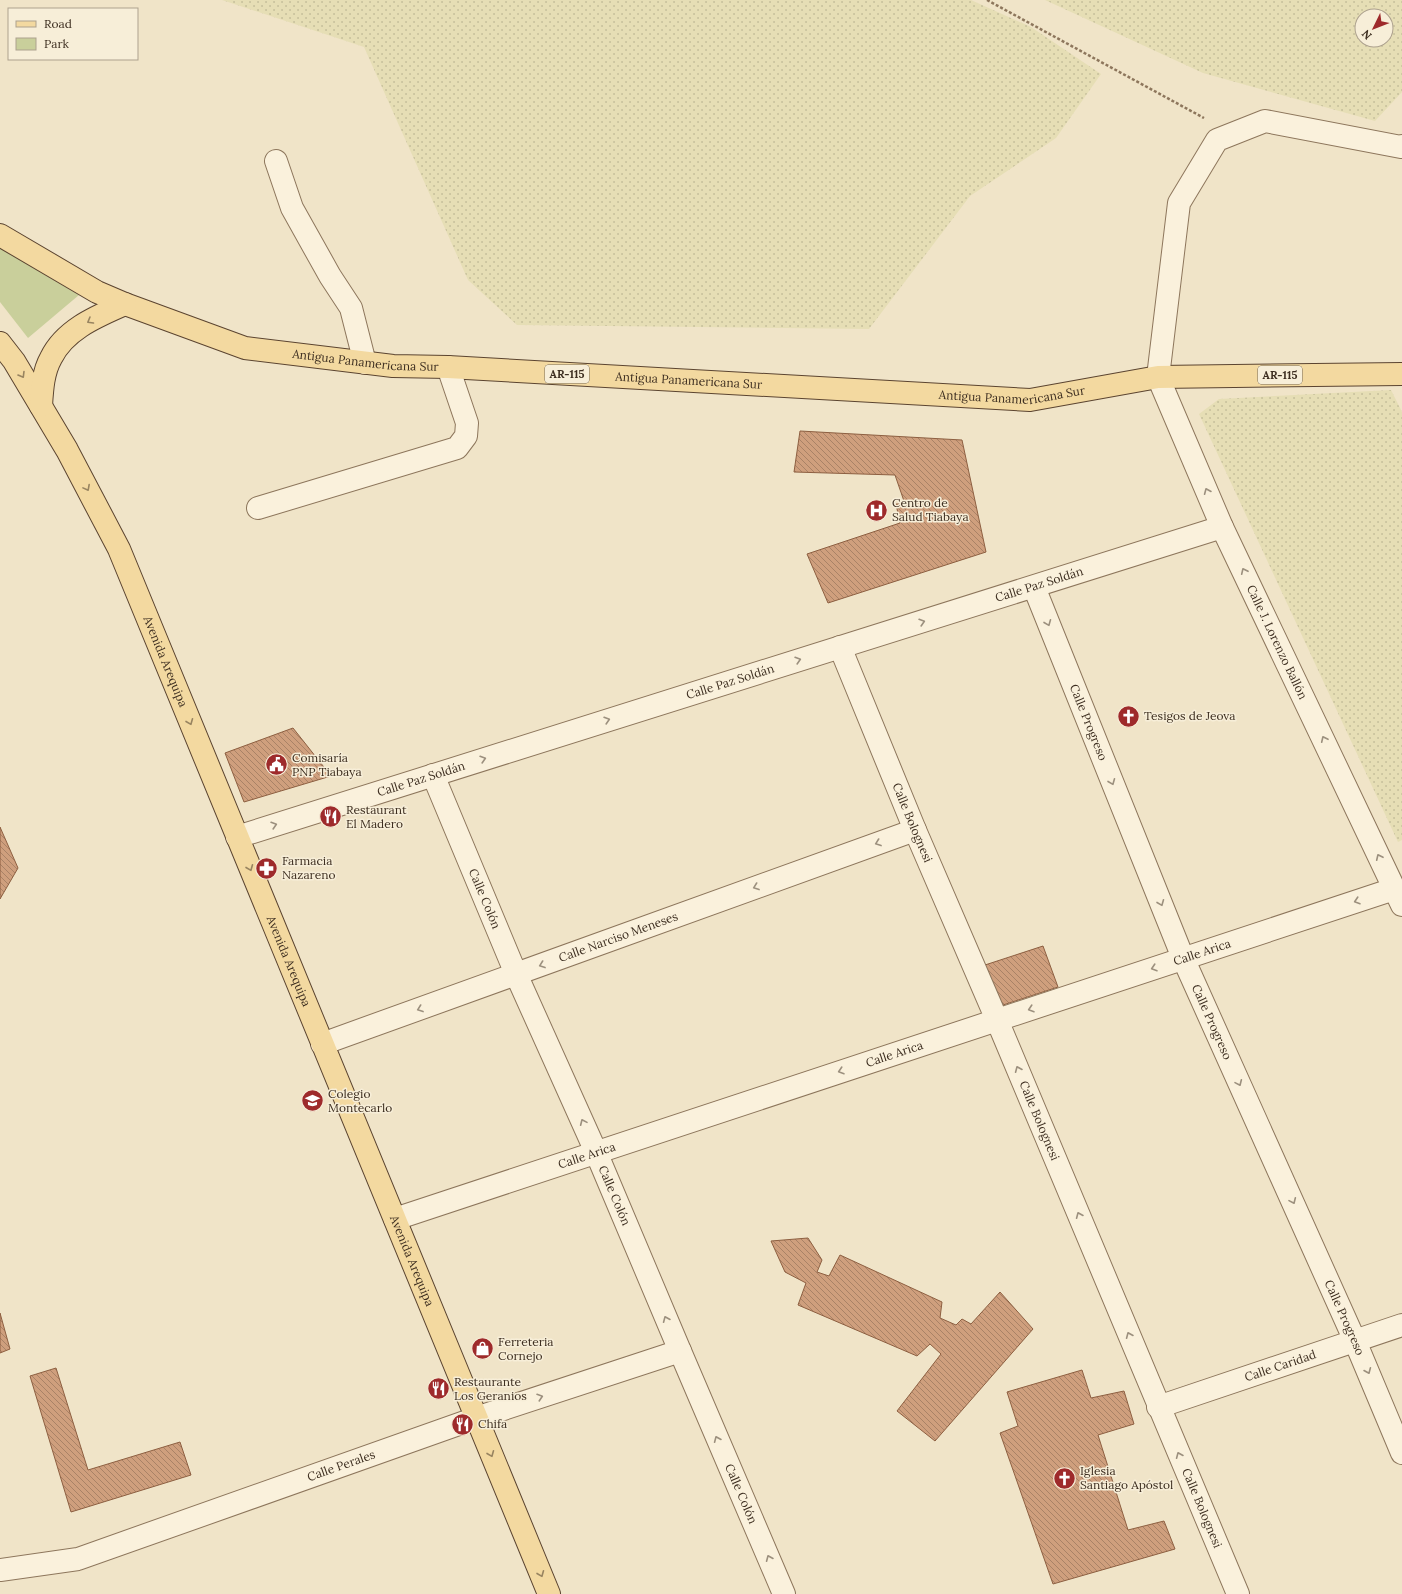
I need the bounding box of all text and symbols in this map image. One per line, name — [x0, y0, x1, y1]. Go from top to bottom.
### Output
legend — [8, 8, 138, 60]
north arrow — [1354, 8, 1394, 48]
text: Road — [44, 16, 72, 31]
text: N — [1358, 27, 1375, 43]
text: Park — [44, 36, 70, 51]
one-way arrow — [87, 316, 94, 323]
street label: Antigua Panamericana Sur — [291, 346, 440, 374]
road number: AR-115 — [545, 365, 589, 383]
road number: AR-115 — [1258, 366, 1302, 384]
street label: Antigua Panamericana Sur — [614, 368, 763, 392]
one-way arrow — [17, 371, 25, 378]
street label: Antigua Panamericana Sur — [937, 382, 1087, 407]
one-way arrow — [82, 484, 90, 491]
one-way arrow — [1204, 488, 1212, 496]
place label: Centro de Salud Tiabaya — [892, 495, 969, 524]
hospital icon: Centro de Salud Tiabaya — [863, 497, 889, 523]
street label: Calle Paz Soldán — [993, 563, 1085, 605]
one-way arrow — [1241, 568, 1249, 576]
street label: Calle J. Lorenzo Ballón — [1244, 582, 1311, 702]
street label: Avenida Arequipa — [140, 613, 191, 709]
one-way arrow — [918, 618, 925, 626]
one-way arrow — [1044, 619, 1052, 626]
one-way arrow — [794, 657, 801, 665]
street label: Calle Paz Soldán — [684, 660, 776, 702]
street label: Calle Progreso — [1067, 682, 1111, 763]
church icon: Tesigos de Jeova — [1116, 703, 1142, 729]
place label: Tesigos de Jeova — [1144, 708, 1236, 723]
one-way arrow — [604, 716, 611, 725]
one-way arrow — [185, 718, 193, 725]
one-way arrow — [1321, 736, 1329, 744]
place label: Comisaría PNP Tiabaya — [292, 750, 362, 779]
public building icon: Comisaría PNP Tiabaya — [263, 752, 289, 778]
one-way arrow — [480, 755, 487, 764]
street label: Calle Paz Soldán — [375, 758, 467, 799]
one-way arrow — [1108, 779, 1116, 786]
street label: Calle Bolognesi — [889, 780, 936, 865]
place label: Restaurant El Madero — [346, 802, 407, 831]
restaurant icon: Restaurant El Madero — [318, 804, 344, 830]
one-way arrow — [271, 821, 278, 830]
one-way arrow — [875, 839, 882, 847]
place label: Farmacia Nazareno — [282, 853, 336, 882]
one-way arrow — [1376, 854, 1384, 861]
pharmacy icon: Farmacia Nazareno — [254, 855, 280, 881]
one-way arrow — [245, 864, 253, 872]
street label: Calle Colón — [466, 866, 504, 931]
one-way arrow — [753, 883, 760, 891]
one-way arrow — [1354, 896, 1361, 905]
one-way arrow — [1156, 899, 1164, 907]
street label: Calle Narciso Meneses — [556, 908, 680, 965]
street label: Avenida Arequipa — [263, 912, 314, 1009]
street label: Calle Arica — [1171, 935, 1233, 968]
one-way arrow — [538, 960, 545, 969]
one-way arrow — [1151, 963, 1158, 971]
street label: Calle Progreso — [1189, 982, 1236, 1062]
one-way arrow — [1027, 1004, 1034, 1012]
one-way arrow — [416, 1005, 423, 1013]
street label: Calle Arica — [864, 1037, 925, 1070]
one-way arrow — [1015, 1066, 1023, 1074]
one-way arrow — [838, 1067, 845, 1075]
street label: Calle Bolognesi — [1016, 1078, 1063, 1163]
one-way arrow — [1234, 1078, 1242, 1086]
place label: Colegio Montecarlo — [328, 1086, 392, 1115]
school or university icon: Colegio Montecarlo — [300, 1088, 326, 1114]
one-way arrow — [580, 1119, 588, 1127]
street label: Calle Arica — [556, 1139, 617, 1172]
street label: Calle Colón — [596, 1163, 634, 1228]
one-way arrow — [1288, 1198, 1296, 1205]
street label: Avenida Arequipa — [387, 1212, 438, 1308]
one-way arrow — [1075, 1212, 1083, 1219]
street label: Calle Progreso — [1321, 1277, 1368, 1357]
one-way arrow — [663, 1316, 671, 1324]
one-way arrow — [1125, 1332, 1133, 1339]
place label: Ferreteria Cornejo — [498, 1334, 554, 1363]
shop icon: Ferreteria Cornejo — [469, 1336, 495, 1362]
street label: Calle Caridad — [1242, 1346, 1318, 1384]
one-way arrow — [1363, 1367, 1371, 1375]
place label: Restaurante Los Geranios — [454, 1374, 527, 1403]
restaurant icon: Restaurante Los Geranios — [426, 1376, 452, 1402]
one-way arrow — [536, 1393, 543, 1402]
restaurant icon: Chifa — [450, 1411, 476, 1437]
place label: Chifa — [478, 1416, 507, 1431]
one-way arrow — [714, 1435, 722, 1443]
street label: Calle Perales — [305, 1446, 377, 1484]
one-way arrow — [487, 1450, 495, 1457]
one-way arrow — [1176, 1452, 1184, 1459]
street label: Calle Colón — [722, 1461, 761, 1526]
place label: Iglesia Santiago Apóstol — [1080, 1463, 1173, 1492]
church icon: Iglesia Santiago Apóstol — [1051, 1465, 1077, 1491]
street label: Calle Bolognesi — [1179, 1466, 1226, 1550]
one-way arrow — [765, 1555, 773, 1562]
one-way arrow — [536, 1570, 544, 1577]

